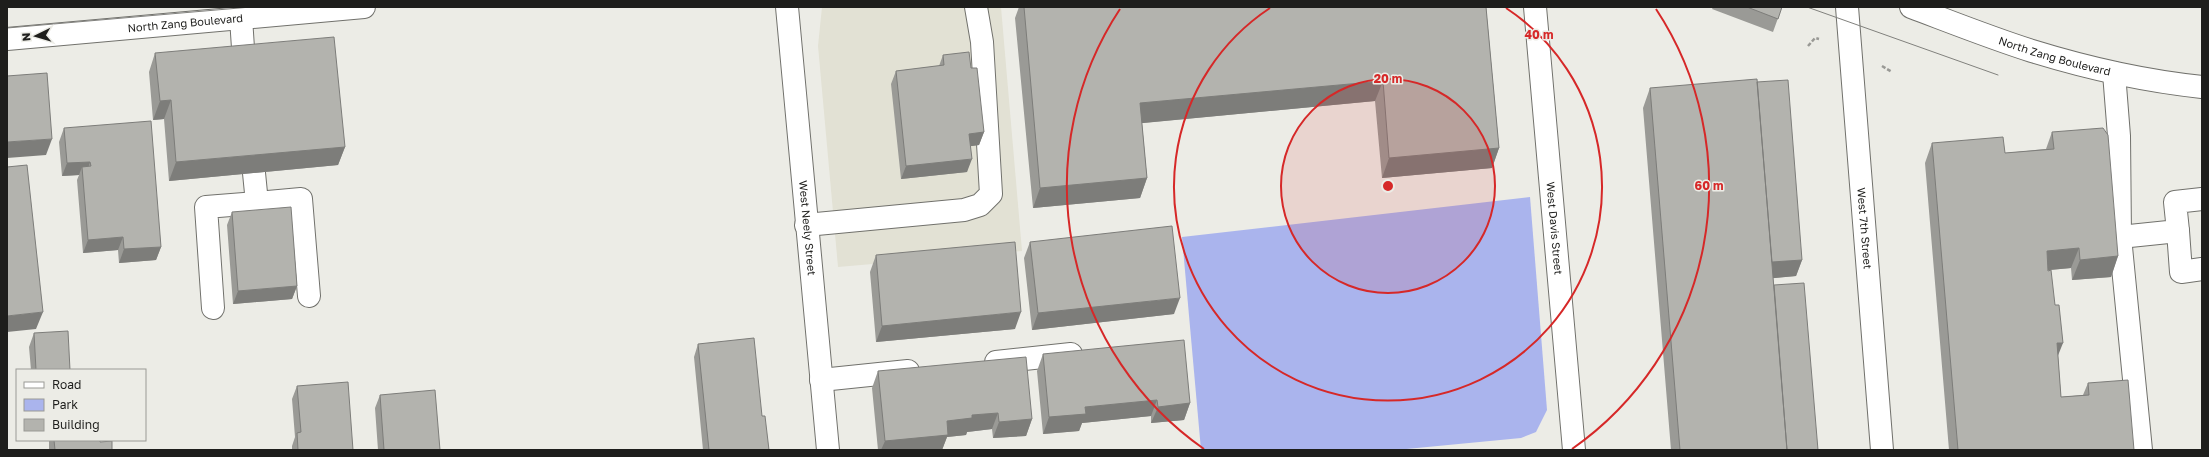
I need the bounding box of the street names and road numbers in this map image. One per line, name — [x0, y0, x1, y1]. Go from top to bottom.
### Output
street label: North Zang Boulevard — [127, 11, 243, 34]
street label: North Zang Boulevard — [1997, 33, 2112, 78]
street label: West Neely Street — [797, 180, 819, 276]
street label: West Davis Street — [1544, 181, 1566, 275]
street label: West 7th Street — [1855, 187, 1875, 270]

